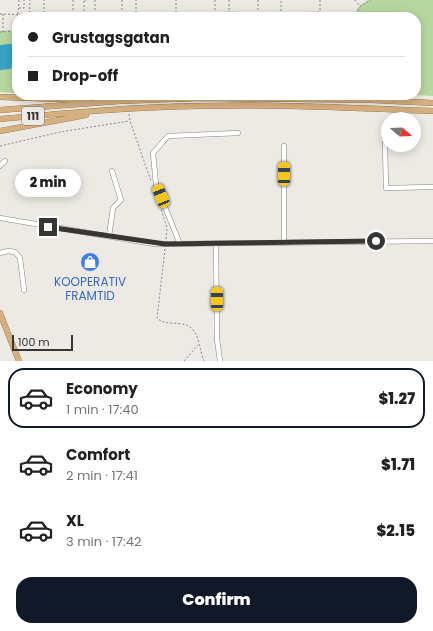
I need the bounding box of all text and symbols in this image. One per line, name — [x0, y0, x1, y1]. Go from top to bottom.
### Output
text: Grustagsgatan — [52, 27, 170, 48]
text: Drop-off — [52, 65, 118, 86]
road number: 111 — [22, 107, 44, 125]
north arrow — [381, 112, 421, 152]
map controls — [381, 112, 421, 152]
car — [278, 162, 290, 186]
callout: 2 min — [15, 169, 81, 197]
text: 2 min — [30, 173, 66, 192]
car — [151, 183, 171, 209]
route end — [39, 218, 57, 236]
route start — [367, 232, 385, 250]
shop icon: KOOPERATIV FRAMTID — [79, 251, 101, 273]
place label: KOOPERATIV FRAMTID — [54, 273, 126, 304]
car — [211, 287, 223, 311]
scale bar — [12, 333, 73, 352]
text: 100 m — [18, 334, 50, 350]
text: Economy — [66, 378, 138, 399]
icon: car — [18, 380, 54, 416]
text: $1.27 — [378, 388, 415, 409]
text: 1 min · 17:40 — [66, 400, 139, 419]
text: Comfort — [66, 444, 130, 465]
icon: car — [18, 446, 54, 482]
text: $1.71 — [381, 454, 415, 475]
text: 2 min · 17:41 — [66, 466, 138, 485]
text: XL — [66, 510, 84, 531]
icon: car — [18, 512, 54, 548]
text: $2.15 — [376, 520, 415, 541]
text: 3 min · 17:42 — [66, 532, 141, 551]
button: Confirm — [16, 577, 417, 623]

